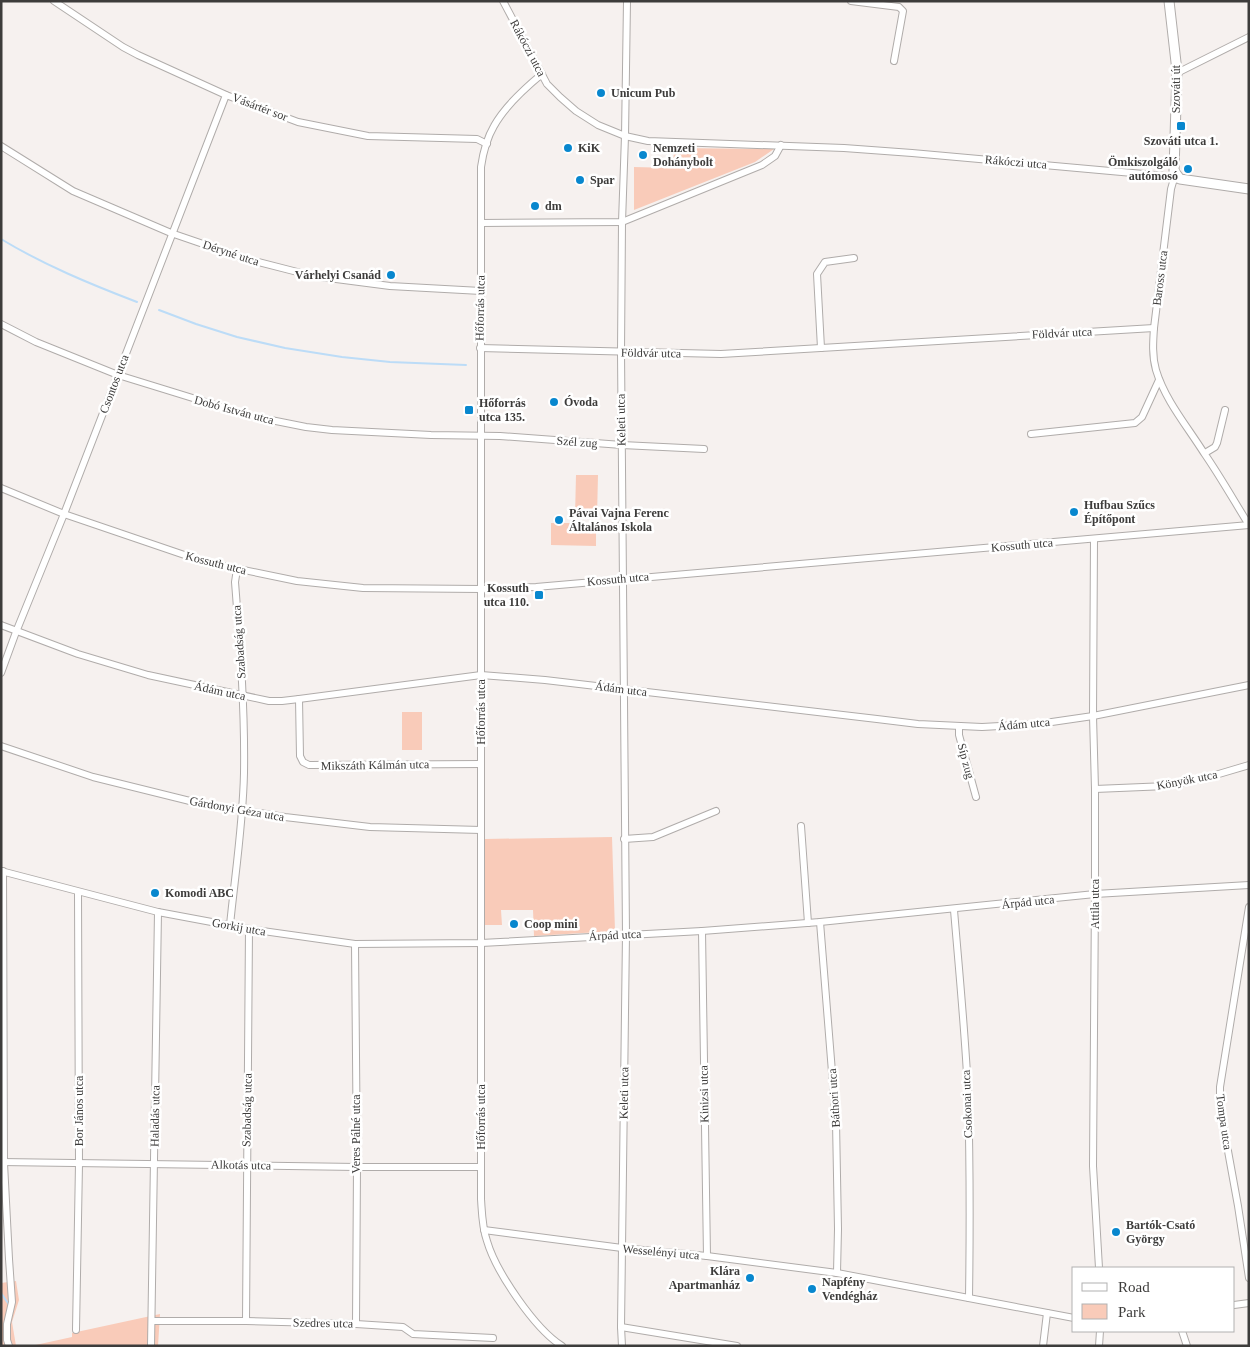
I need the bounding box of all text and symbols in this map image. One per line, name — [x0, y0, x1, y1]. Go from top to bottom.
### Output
street label: Rákóczi utca — [507, 17, 549, 79]
street label: Szováti út — [1169, 64, 1183, 113]
place label: Unicum Pub — [611, 86, 676, 100]
marker: Unicum Pub — [595, 87, 607, 99]
street label: Vásártér sor — [230, 90, 290, 124]
marker: Szováti utca 1. — [1175, 120, 1187, 132]
place label: Szováti utca 1. — [1144, 134, 1218, 148]
place label: KiK — [578, 141, 601, 155]
place label: Nemzeti Dohánybolt — [653, 141, 713, 169]
marker: KiK — [562, 142, 574, 154]
marker: Nemzeti Dohánybolt — [637, 149, 649, 161]
street label: Rákóczi utca — [984, 152, 1048, 172]
place label: Ömkiszolgáló autómosó — [1108, 155, 1178, 183]
marker: Ömkiszolgáló autómosó — [1182, 163, 1194, 175]
place label: Spar — [590, 173, 615, 187]
marker: Spar — [574, 174, 586, 186]
place label: dm — [545, 199, 562, 213]
marker: dm — [529, 200, 541, 212]
street label: Déryné utca — [201, 237, 262, 269]
street label: Baross utca — [1150, 249, 1170, 306]
place label: Várhelyi Csanád — [295, 268, 381, 282]
marker: Várhelyi Csanád — [385, 269, 397, 281]
street label: Hőforrás utca — [472, 274, 488, 341]
street label: Földvár utca — [1032, 324, 1093, 342]
street label: Földvár utca — [621, 345, 682, 361]
street label: Csontos utca — [96, 352, 132, 415]
street label: Dobó István utca — [193, 393, 276, 428]
street label: Keleti utca — [614, 393, 628, 446]
place label: Óvoda — [564, 395, 598, 409]
place label: Hőforrás utca 135. — [479, 396, 526, 424]
marker: Óvoda — [548, 396, 560, 408]
marker: Hőforrás utca 135. — [463, 404, 475, 416]
street label: Szél zug — [556, 434, 598, 450]
place label: Hufbau Szűcs Építőpont — [1084, 498, 1155, 526]
place label: Pávai Vajna Ferenc Általános Iskola — [569, 506, 669, 534]
marker: Hufbau Szűcs Építőpont — [1068, 506, 1080, 518]
marker: Pávai Vajna Ferenc Általános Iskola — [553, 514, 565, 526]
street label: Kossuth utca — [990, 535, 1054, 555]
street label: Kossuth utca — [184, 549, 249, 577]
street label: Kossuth utca — [586, 569, 650, 589]
place label: Kossuth utca 110. — [484, 581, 529, 609]
marker: Kossuth utca 110. — [533, 589, 545, 601]
street label: Szabadság utca — [229, 604, 249, 679]
street label: Ádám utca — [193, 679, 248, 703]
street label: Hőforrás utca — [474, 679, 488, 745]
street label: Ádám utca — [594, 679, 648, 699]
street label: Ádám utca — [997, 715, 1051, 733]
street label: Síp zug — [955, 742, 977, 780]
street label: Mikszáth Kálmán utca — [321, 757, 430, 773]
street label: Könyök utca — [1155, 767, 1219, 793]
street label: Gárdonyi Géza utca — [189, 794, 286, 824]
street label: Attila utca — [1088, 878, 1102, 929]
place label: Komodi ABC — [165, 886, 234, 900]
marker: Komodi ABC — [149, 887, 161, 899]
street label: Árpád utca — [1001, 892, 1056, 912]
street label: Gorkij utca — [211, 915, 268, 939]
place label: Coop mini — [524, 917, 578, 931]
marker: Coop mini — [508, 918, 520, 930]
street label: Árpád utca — [588, 927, 642, 943]
street label: Kinizsi utca — [696, 1064, 712, 1123]
street label: Keleti utca — [617, 1066, 631, 1119]
street label: Báthori utca — [825, 1067, 843, 1128]
street label: Csokonai utca — [959, 1069, 975, 1138]
street label: Szabadság utca — [239, 1072, 255, 1147]
street label: Bor János utca — [72, 1075, 86, 1146]
street label: Haladás utca — [147, 1084, 163, 1147]
street label: Hőforrás utca — [474, 1084, 488, 1150]
street label: Tompa utca — [1213, 1093, 1235, 1151]
street label: Veres Pálné utca — [349, 1094, 363, 1174]
street label: Alkotás utca — [211, 1157, 272, 1173]
place label: Bartók-Csató György — [1126, 1218, 1195, 1246]
marker: Bartók-Csató György — [1110, 1226, 1122, 1238]
street label: Wesselényi utca — [622, 1242, 701, 1262]
place label: Klára Apartmanház — [669, 1264, 741, 1292]
legend — [1072, 1267, 1235, 1332]
marker: Klára Apartmanház — [744, 1272, 756, 1284]
place label: Napfény Vendégház — [822, 1275, 878, 1303]
text: Road — [1118, 1279, 1150, 1295]
marker: Napfény Vendégház — [806, 1283, 818, 1295]
text: Park — [1118, 1304, 1146, 1320]
street label: Szedres utca — [293, 1315, 354, 1331]

